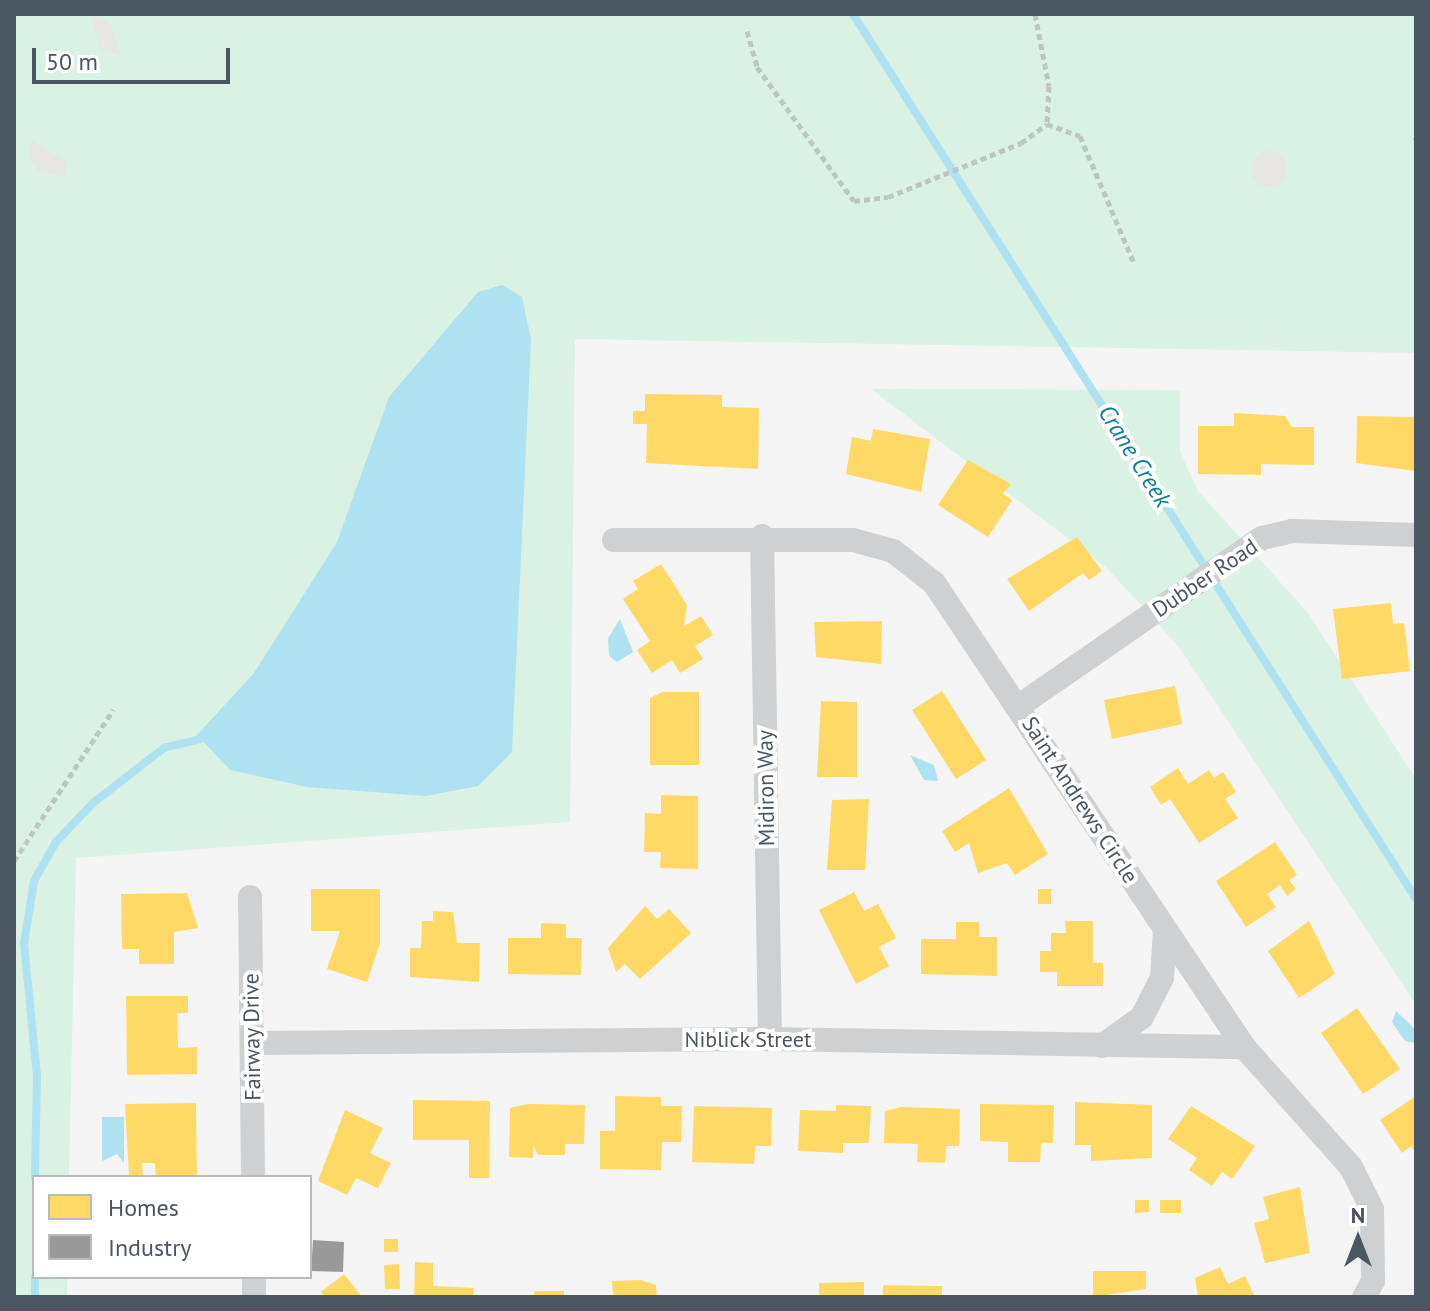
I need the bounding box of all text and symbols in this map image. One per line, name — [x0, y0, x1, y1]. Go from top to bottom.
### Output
scale bar — [36, 32, 234, 82]
text: 50 m — [46, 46, 98, 77]
water label: Crane Creek — [1092, 400, 1178, 512]
street label: Dubber Road — [1147, 533, 1263, 623]
street label: Saint Andrews Circle — [1016, 712, 1144, 888]
street label: Midiron Way — [752, 729, 780, 847]
street label: Fairway Drive — [238, 973, 266, 1101]
street label: Niblick Street — [684, 1027, 812, 1053]
legend — [32, 1175, 312, 1279]
text: Homes — [108, 1192, 179, 1223]
north arrow — [1318, 1199, 1398, 1279]
text: N — [1351, 1201, 1365, 1229]
text: Industry — [108, 1232, 192, 1263]

